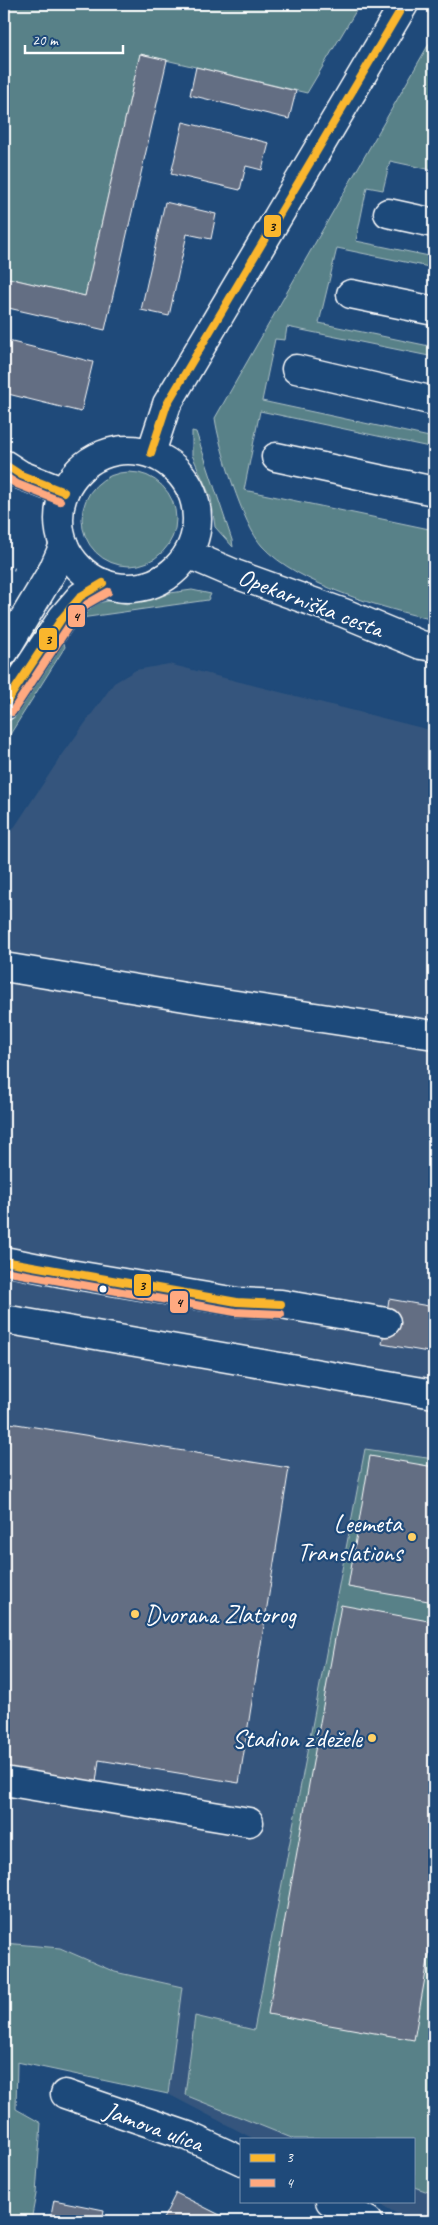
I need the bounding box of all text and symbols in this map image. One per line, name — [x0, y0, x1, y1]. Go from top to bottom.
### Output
scale bar — [25, 22, 122, 54]
text: 20 m — [32, 31, 59, 50]
line badge: 3 — [263, 214, 282, 238]
text: 3 — [269, 218, 277, 235]
street label: Opekarniška cesta — [234, 561, 390, 646]
line badge: 4 — [67, 604, 86, 628]
text: 4 — [73, 608, 81, 625]
line badge: 3 — [38, 627, 58, 651]
text: 3 — [45, 631, 53, 648]
line badge: 3 — [133, 1273, 152, 1297]
text: 3 — [139, 1277, 147, 1294]
unlabelled marker — [98, 1284, 108, 1294]
line badge: 4 — [169, 1290, 189, 1314]
text: 4 — [176, 1294, 184, 1311]
place label: Leemeta Translations — [297, 1508, 404, 1569]
marker: Leemeta Translations — [406, 1531, 418, 1543]
place label: Dvorana Zlatorog — [145, 1599, 297, 1631]
marker: Dvorana Zlatorog — [129, 1608, 141, 1620]
place label: Stadion z'dežele — [232, 1723, 364, 1755]
marker: Stadion z'dežele — [366, 1732, 378, 1744]
street label: Jamova ulica — [99, 2094, 210, 2161]
legend — [240, 2138, 416, 2202]
text: 3 — [286, 2148, 294, 2167]
text: 4 — [286, 2174, 294, 2193]

